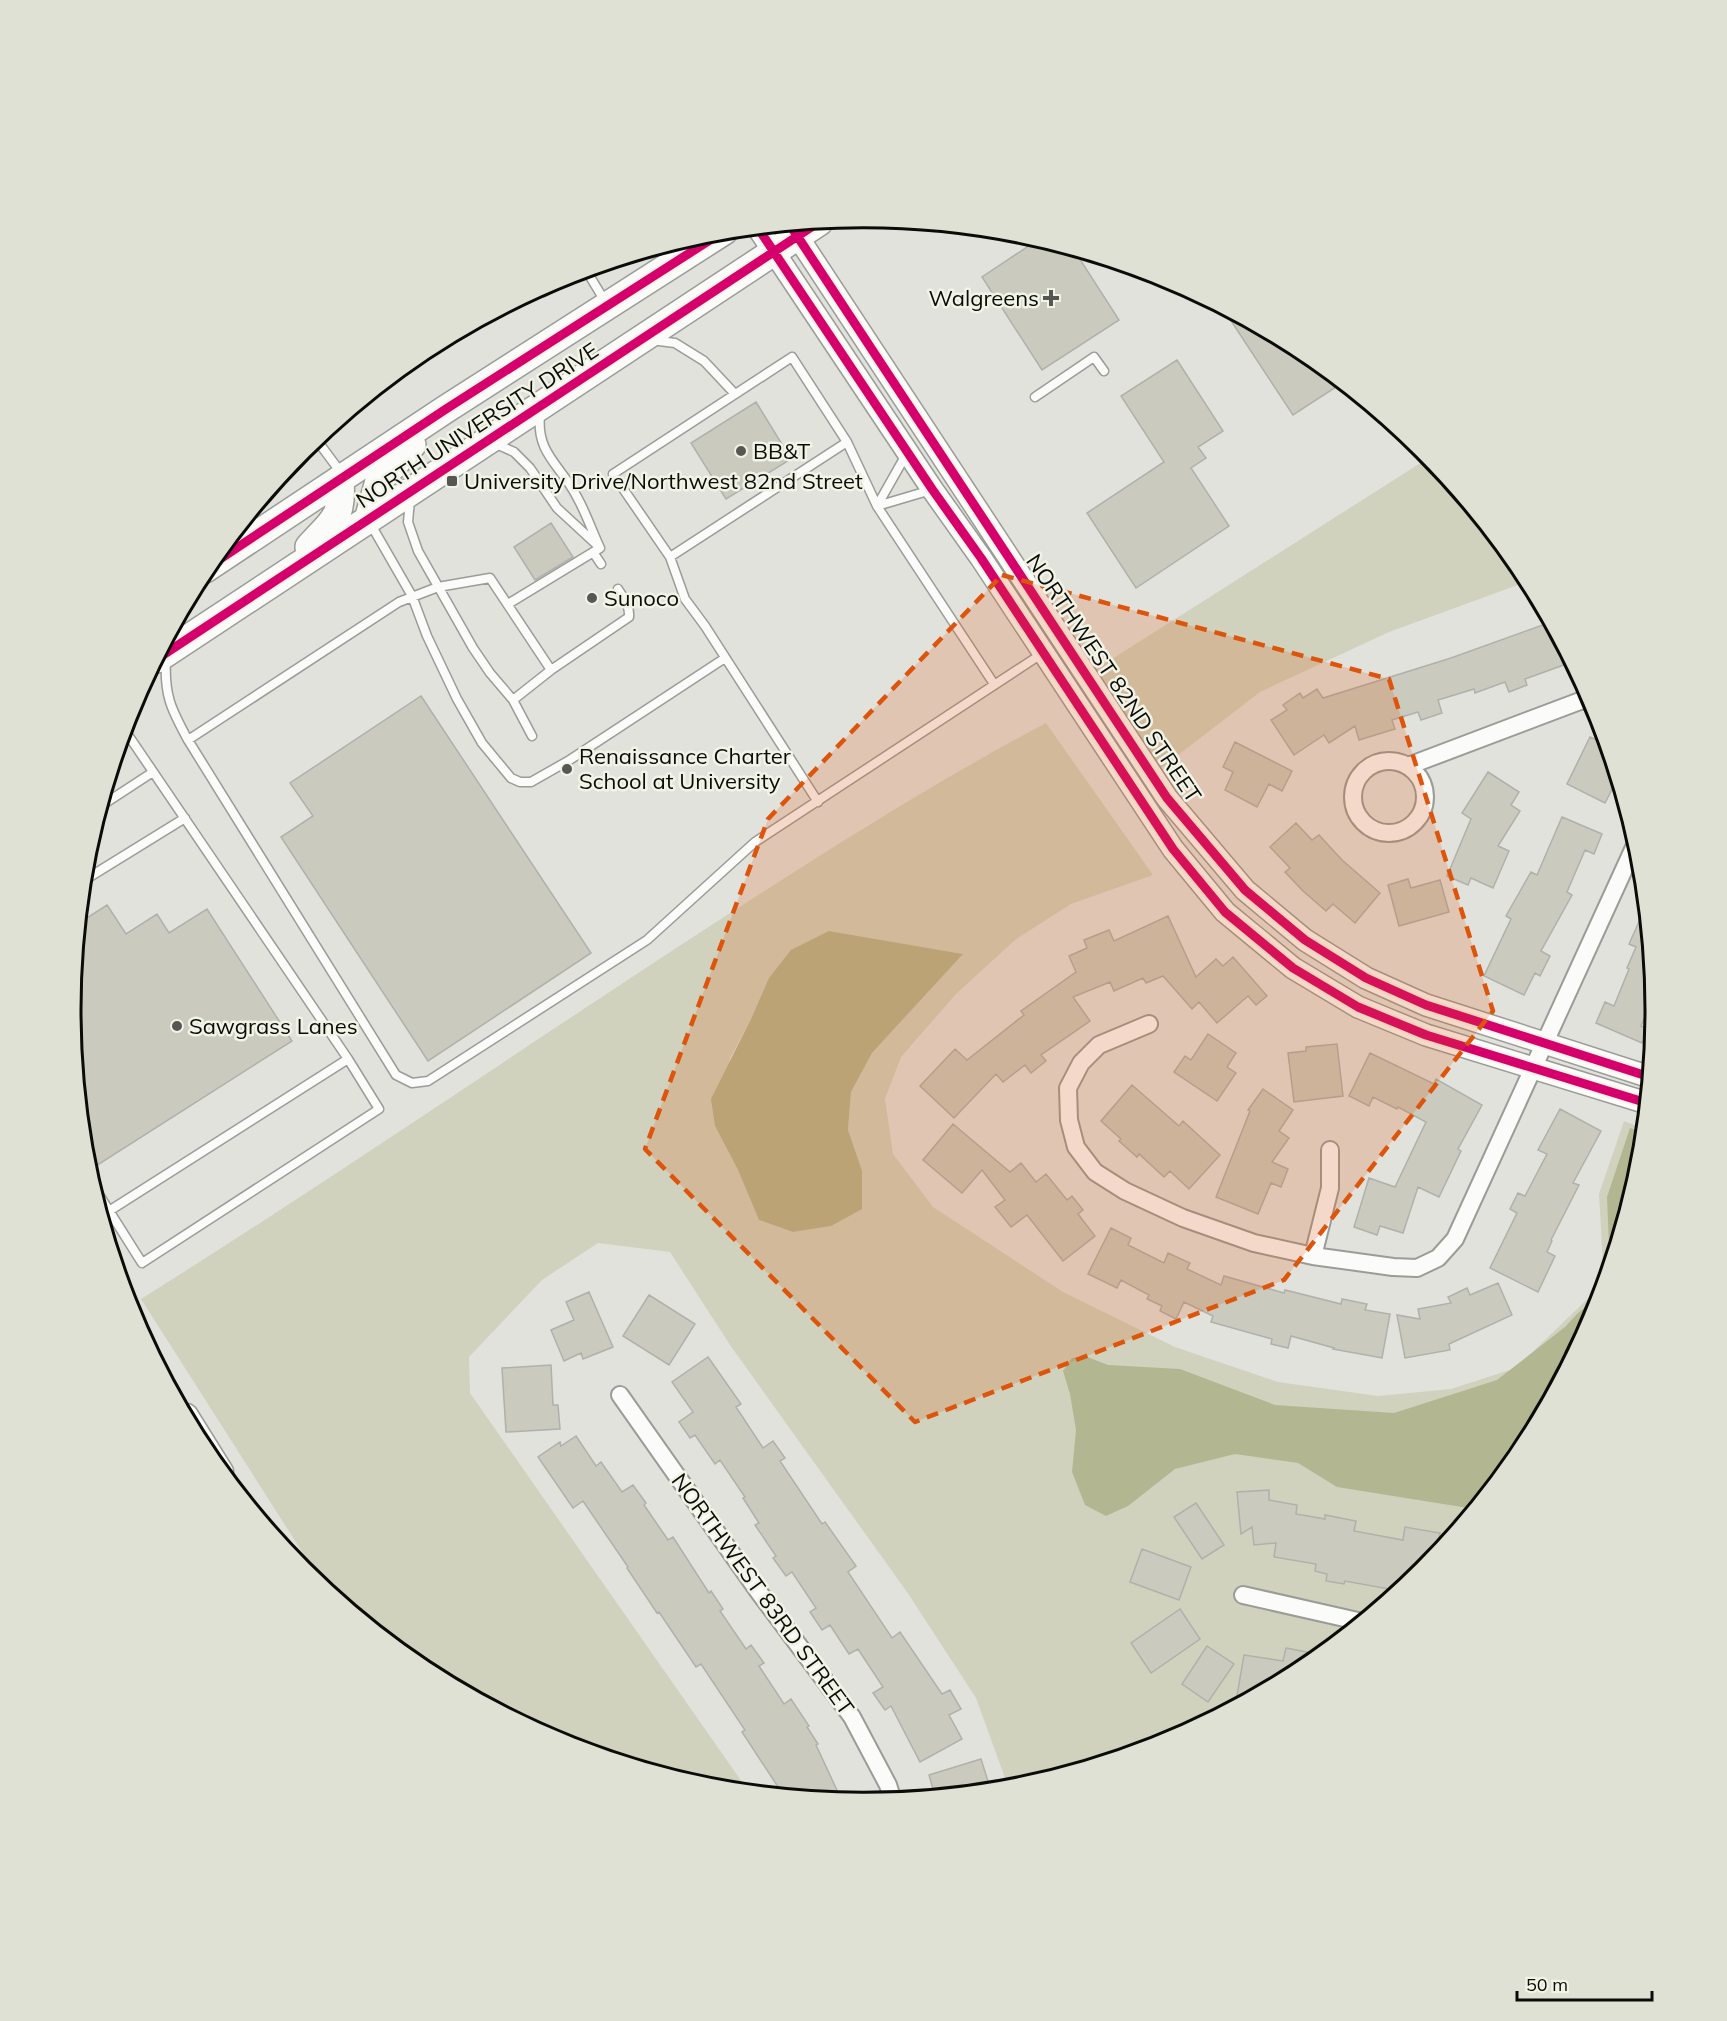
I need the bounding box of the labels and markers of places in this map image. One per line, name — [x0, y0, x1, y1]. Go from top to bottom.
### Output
place label: Walgreens — [929, 284, 1039, 312]
marker: Walgreens — [1044, 291, 1058, 305]
place label: BB&T — [753, 437, 810, 465]
marker: BB&T — [734, 444, 748, 458]
place label: University Drive/Northwest 82nd Street — [464, 467, 863, 495]
marker: University Drive/Northwest 82nd Street — [445, 474, 459, 488]
place label: Sunoco — [604, 584, 679, 612]
marker: Sunoco — [585, 591, 599, 605]
place label: Renaissance Charter School at University — [579, 742, 791, 795]
marker: Renaissance Charter School at University — [560, 762, 574, 776]
place label: Sawgrass Lanes — [189, 1012, 358, 1040]
marker: Sawgrass Lanes — [170, 1019, 184, 1033]

